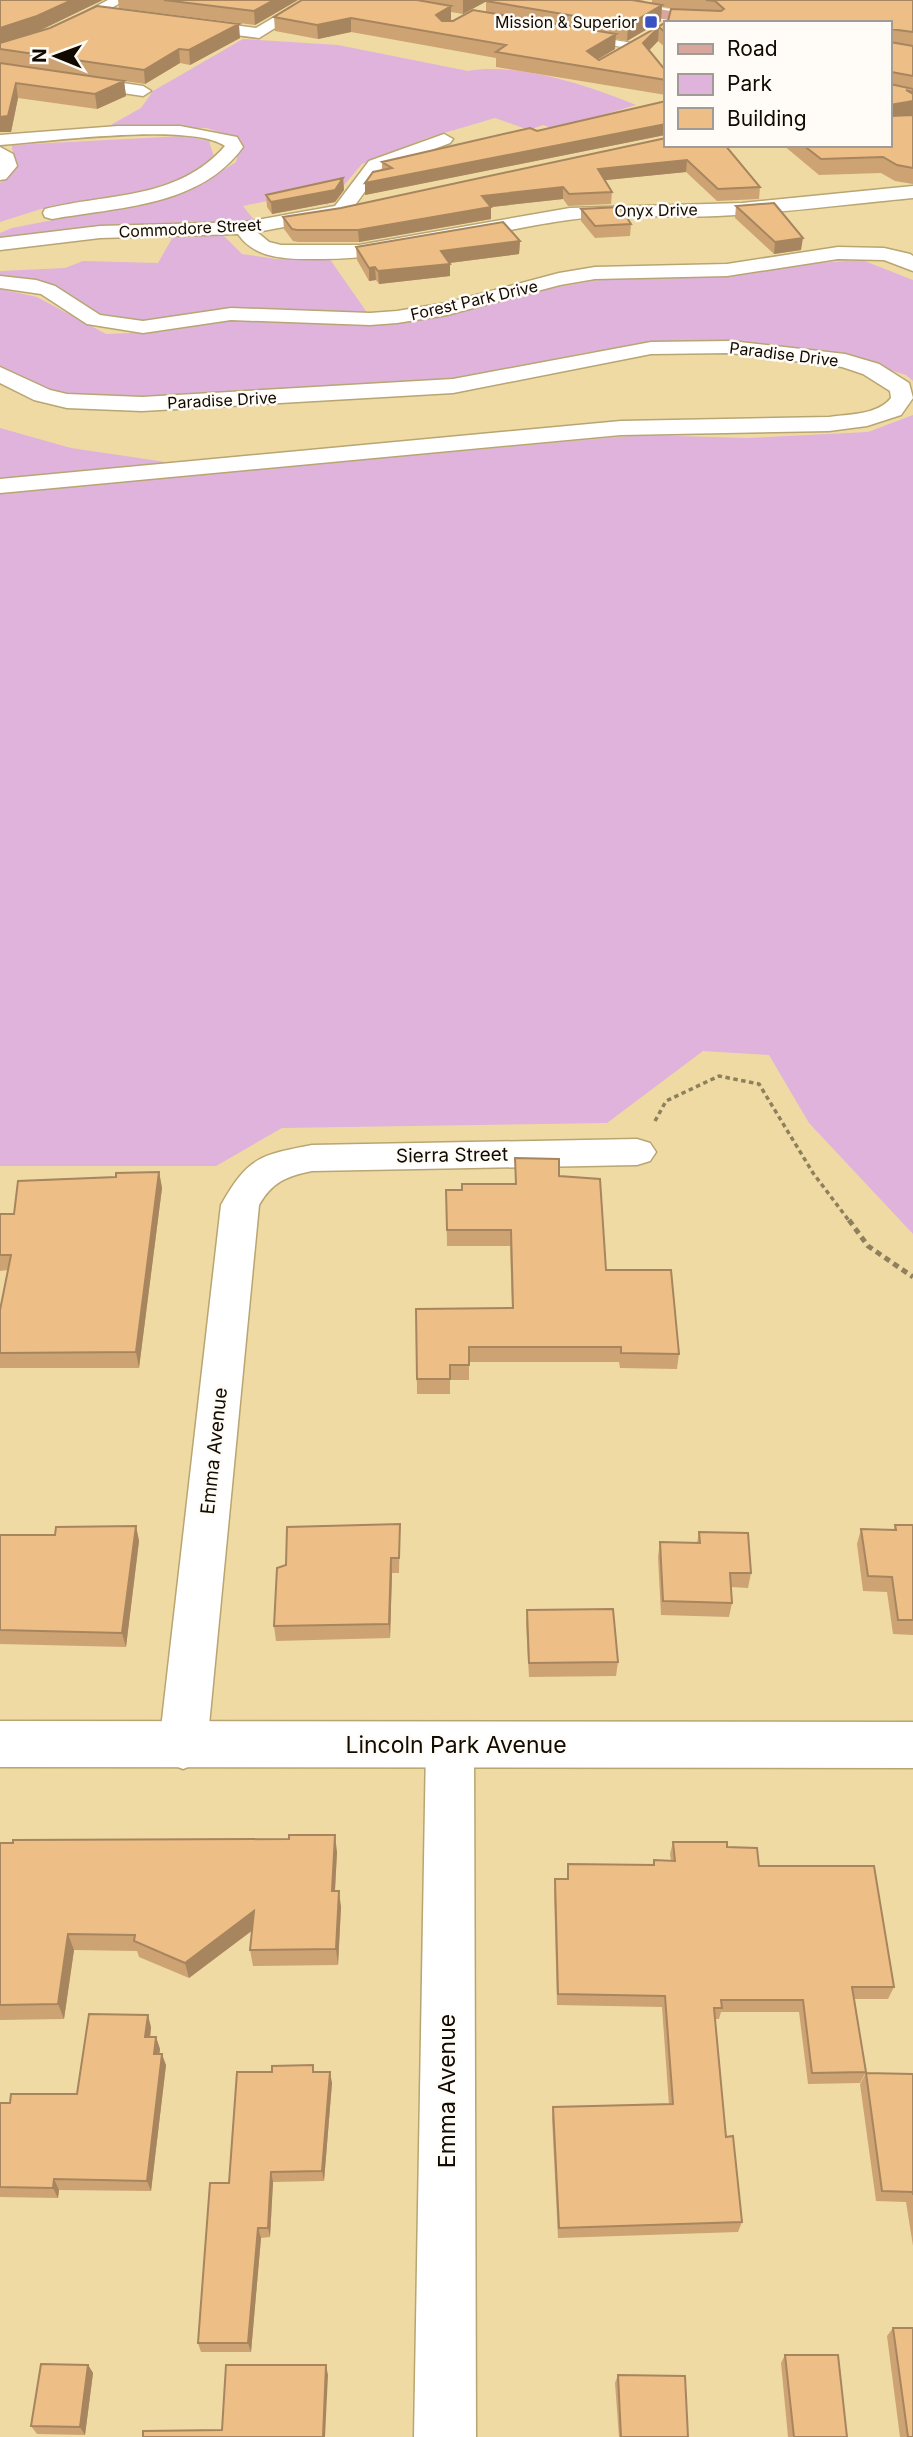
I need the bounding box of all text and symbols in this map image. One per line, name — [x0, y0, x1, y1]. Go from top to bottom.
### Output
place label: Mission & Superior — [495, 12, 637, 32]
marker: Mission & Superior — [643, 14, 659, 30]
north arrow — [21, 21, 91, 91]
legend — [664, 21, 892, 147]
text: Road — [727, 36, 778, 61]
text: N — [28, 48, 51, 63]
text: Park — [727, 71, 772, 96]
text: Building — [727, 106, 807, 131]
street label: Onyx Drive — [614, 199, 698, 221]
street label: Commodore Street — [118, 214, 262, 242]
street label: Forest Park Drive — [408, 276, 540, 324]
street label: Paradise Drive — [728, 337, 840, 371]
street label: Paradise Drive — [167, 387, 277, 413]
street label: Sierra Street — [396, 1143, 508, 1167]
street label: Emma Avenue — [196, 1386, 232, 1516]
street label: Lincoln Park Avenue — [345, 1731, 567, 1759]
street label: Emma Avenue — [433, 2014, 461, 2168]

